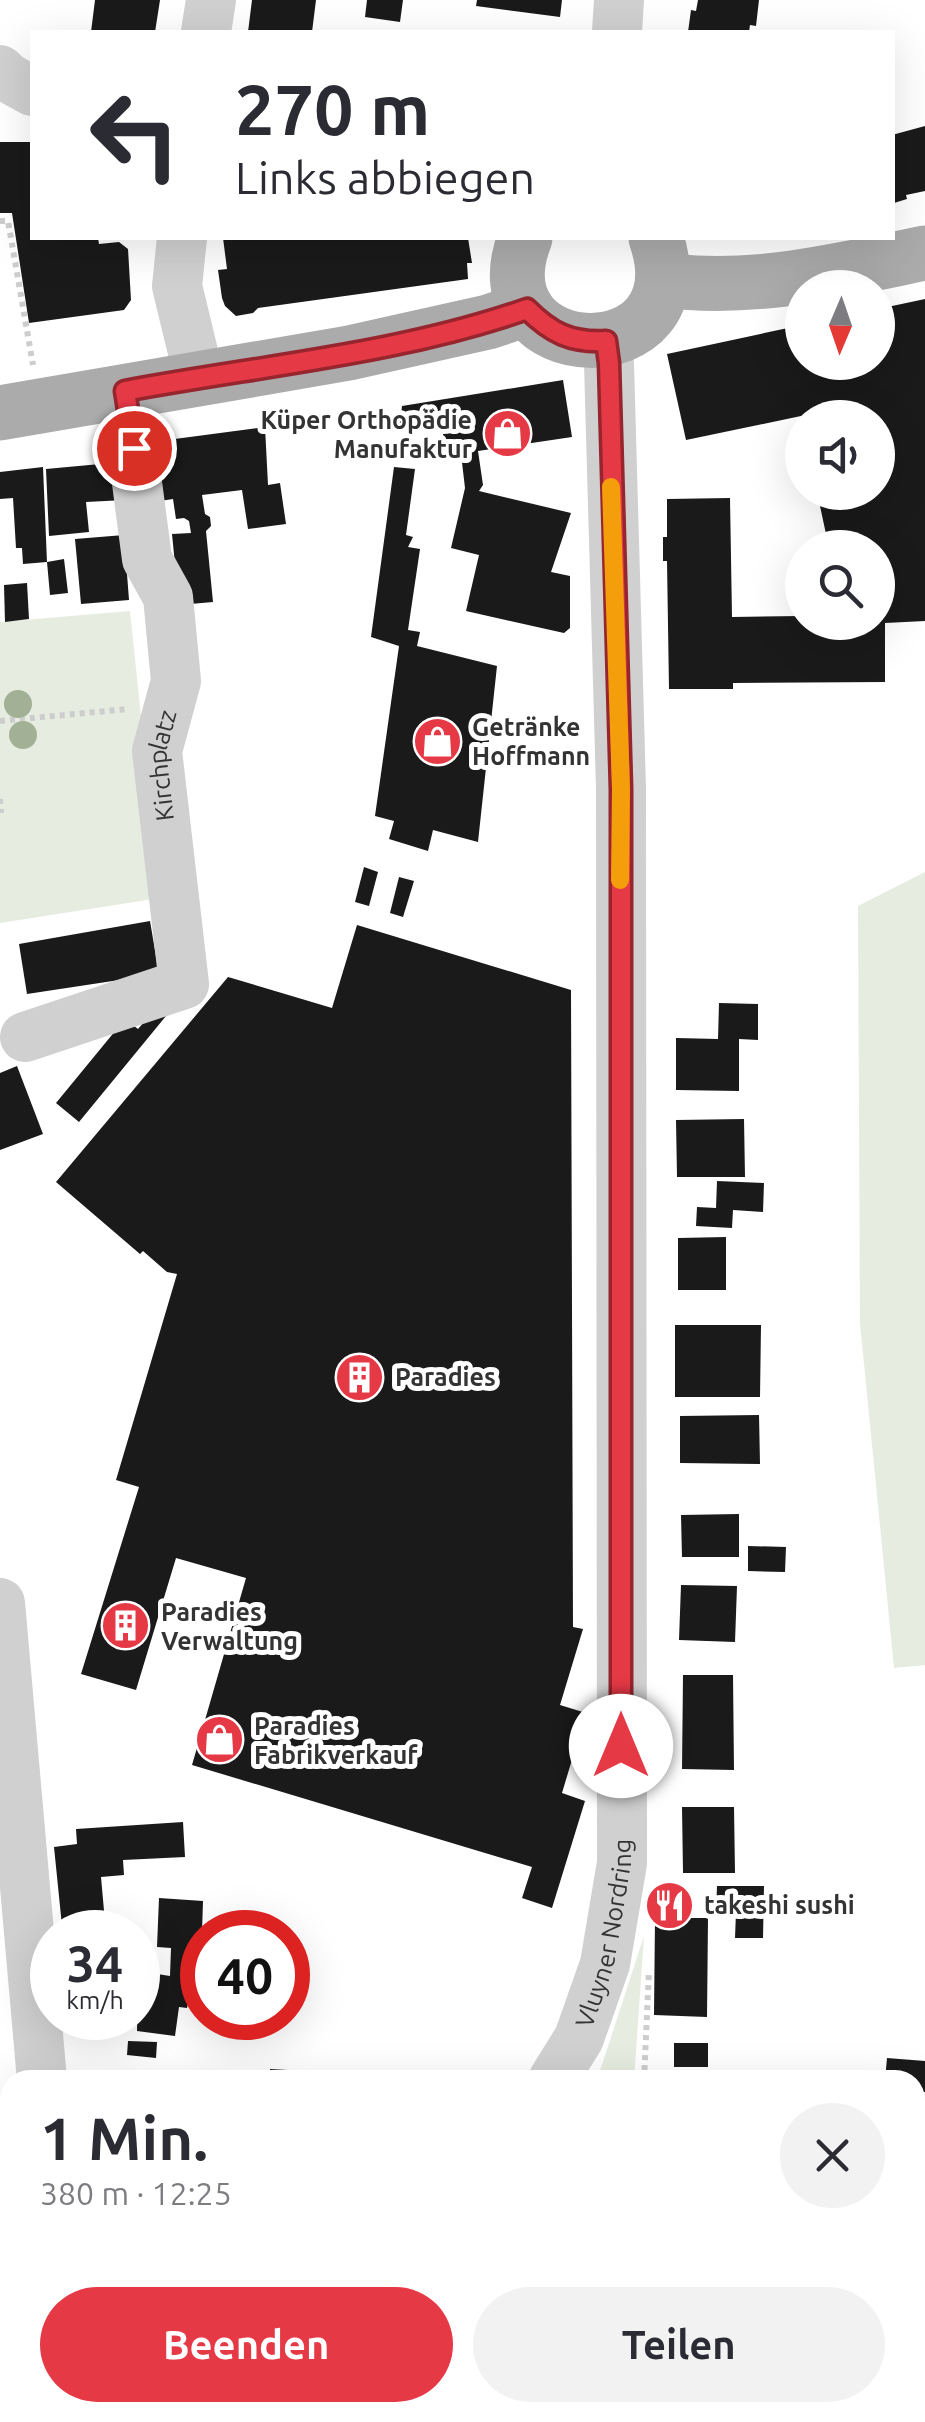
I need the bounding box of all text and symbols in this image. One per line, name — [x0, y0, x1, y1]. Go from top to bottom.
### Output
icon: left — [70, 70, 200, 200]
text: 270 m — [235, 70, 430, 148]
text: Links abbiegen — [235, 152, 535, 203]
north arrow — [785, 270, 895, 380]
map controls — [785, 270, 895, 640]
button: sound — [785, 400, 895, 510]
pin — [92, 406, 177, 491]
place label: Küper Orthopädie Manufaktur — [261, 406, 473, 463]
shop icon: Küper Orthopädie Manufaktur — [481, 408, 533, 460]
icon: arrive — [107, 421, 162, 476]
button: search — [785, 530, 895, 640]
street label: Kirchplatz — [143, 707, 182, 823]
place label: Getränke Hoffmann — [472, 713, 590, 770]
shop icon: Getränke Hoffmann — [411, 715, 463, 767]
building icon: Paradies — [334, 1351, 386, 1403]
place label: Paradies — [395, 1363, 496, 1391]
place label: Paradies Verwaltung — [161, 1598, 298, 1655]
building icon: Paradies Verwaltung — [100, 1600, 152, 1652]
position arrow — [569, 1694, 673, 1798]
place label: Paradies Fabrikverkauf — [254, 1712, 418, 1769]
shop icon: Paradies Fabrikverkauf — [193, 1714, 245, 1766]
street label: Vluyner Nordring — [570, 1839, 636, 2031]
restaurant icon: takeshi sushi — [643, 1879, 695, 1931]
place label: takeshi sushi — [704, 1891, 855, 1919]
speed limit sign: 40 — [180, 1910, 310, 2040]
text: 34 — [67, 1935, 123, 1991]
text: km/h — [66, 1986, 124, 2014]
button: close — [780, 2103, 885, 2208]
text: 1 Min. — [40, 2104, 208, 2171]
text: 380 m · 12:25 — [40, 2175, 232, 2211]
button: Beenden — [40, 2287, 453, 2402]
button: Teilen — [473, 2287, 885, 2402]

